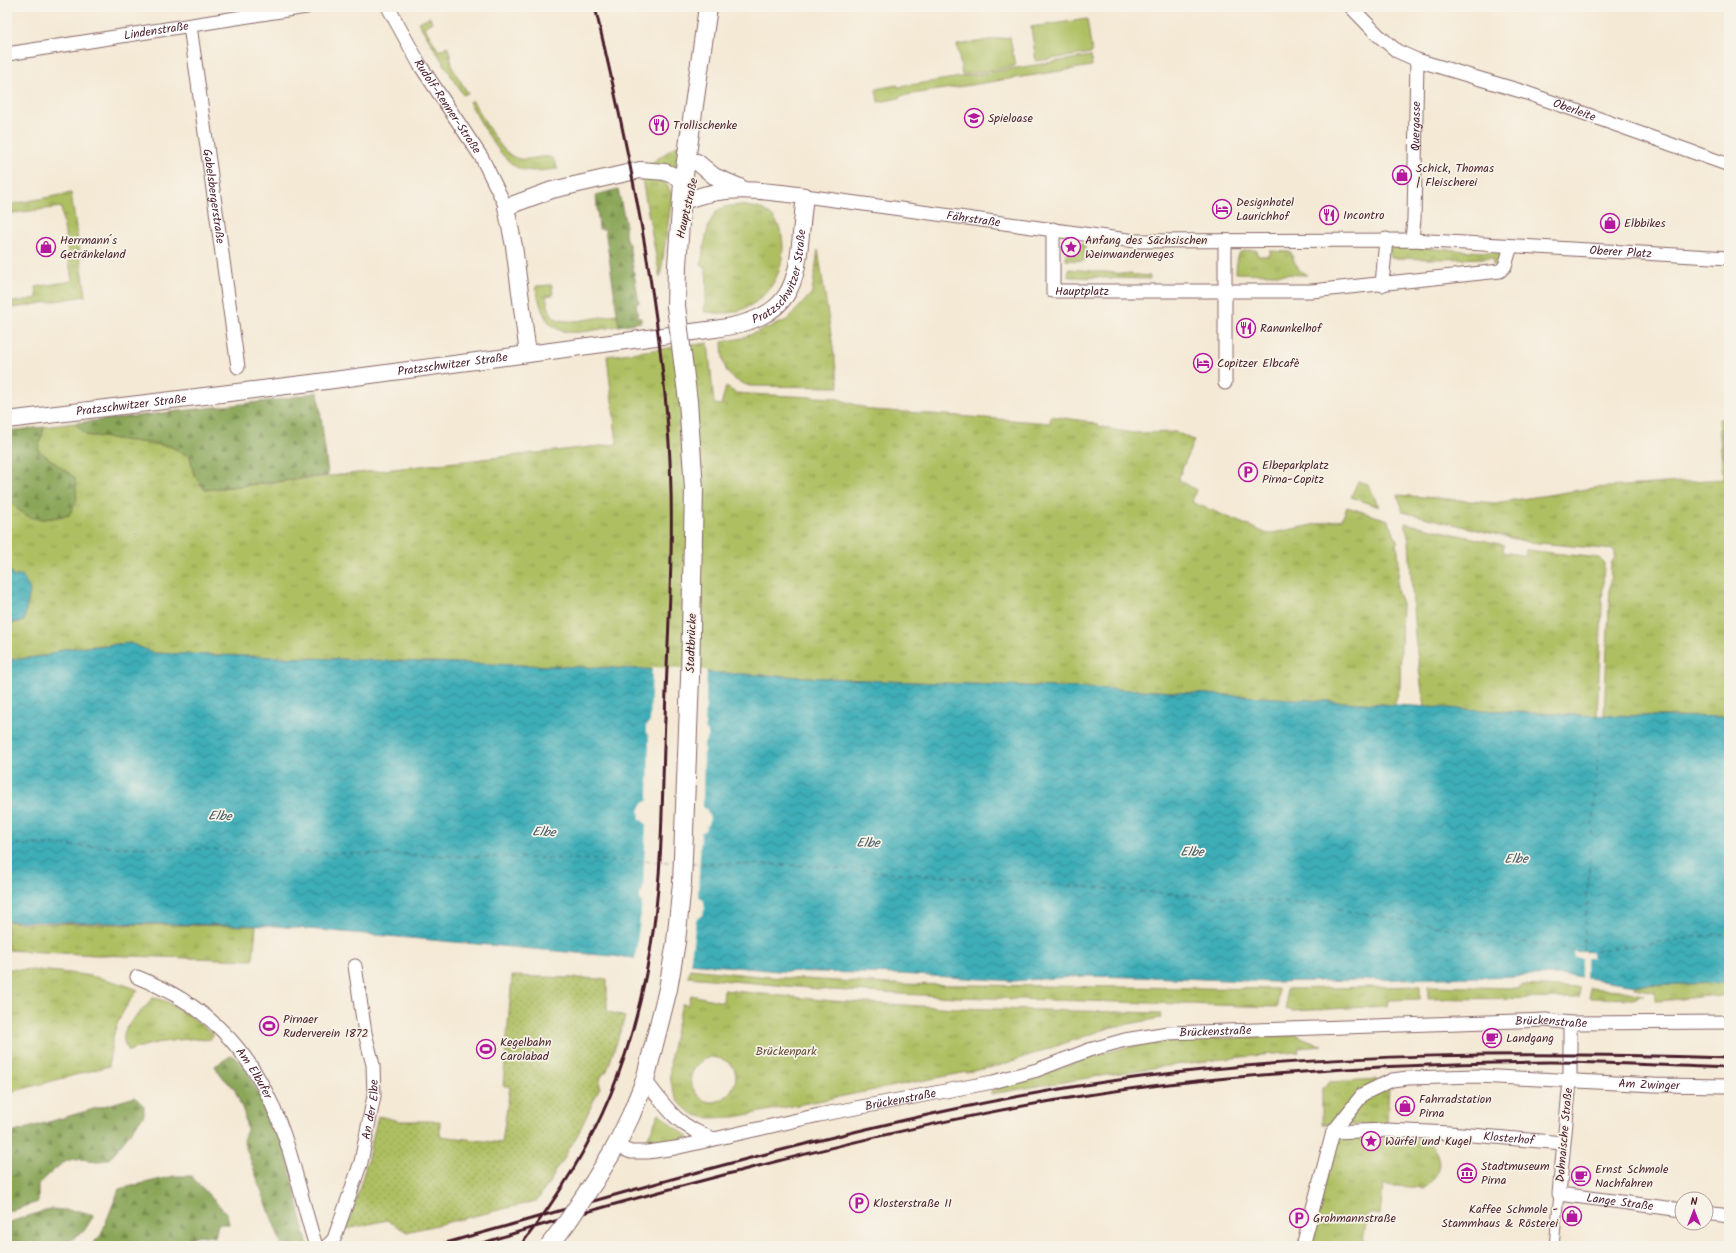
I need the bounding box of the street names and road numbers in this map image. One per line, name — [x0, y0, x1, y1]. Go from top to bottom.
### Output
street label: Lindenstraße — [122, 16, 191, 46]
street label: Rudolf-Renner-Straße — [409, 56, 486, 158]
street label: Oberleite — [1550, 94, 1599, 127]
street label: Quergasse — [1406, 100, 1426, 151]
street label: Gabelsbergerstraße — [197, 148, 230, 246]
street label: Hauptstraße — [671, 175, 704, 240]
street label: Fährstraße — [945, 206, 1002, 233]
street label: Pratzschwitzer Straße — [749, 228, 811, 329]
street label: Oberer Platz — [1589, 241, 1652, 264]
street label: Hauptplatz — [1055, 282, 1109, 301]
street label: Pratzschwitzer Straße — [396, 348, 510, 381]
street label: Pratzschwitzer Straße — [75, 389, 188, 422]
street label: Stadtbrücke — [681, 612, 702, 673]
street label: Brückenstraße — [1515, 1011, 1588, 1033]
street label: Brückenstraße — [1179, 1021, 1252, 1043]
street label: Am Elbufer — [231, 1044, 278, 1103]
street label: Am Zwinger — [1618, 1074, 1681, 1095]
street label: An der Elbe — [357, 1079, 384, 1141]
street label: Brückenstraße — [863, 1084, 938, 1116]
street label: Dohnaische Straße — [1551, 1086, 1578, 1183]
street label: Klosterhof — [1482, 1127, 1536, 1151]
street label: Lange Straße — [1585, 1189, 1655, 1216]

